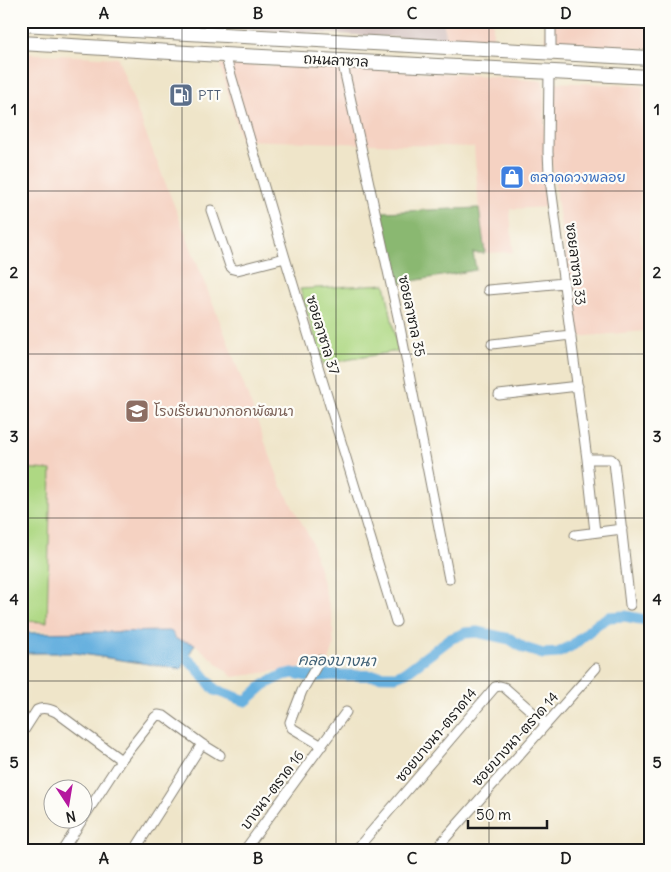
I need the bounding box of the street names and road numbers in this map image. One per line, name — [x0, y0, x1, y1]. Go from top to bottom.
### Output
street label: ถนนลาซาล — [303, 49, 369, 71]
street label: ซอยลาซาล 33 — [562, 222, 590, 306]
street label: ซอยลาซาล 35 — [395, 274, 429, 358]
street label: ซอยลาซาล 37 — [302, 293, 344, 377]
street label: ซอยบางนา-ตราด14 — [391, 684, 481, 786]
street label: ซอยบางนา-ตราด 14 — [468, 688, 562, 790]
street label: บางนา-ตราด 16 — [236, 747, 308, 833]

